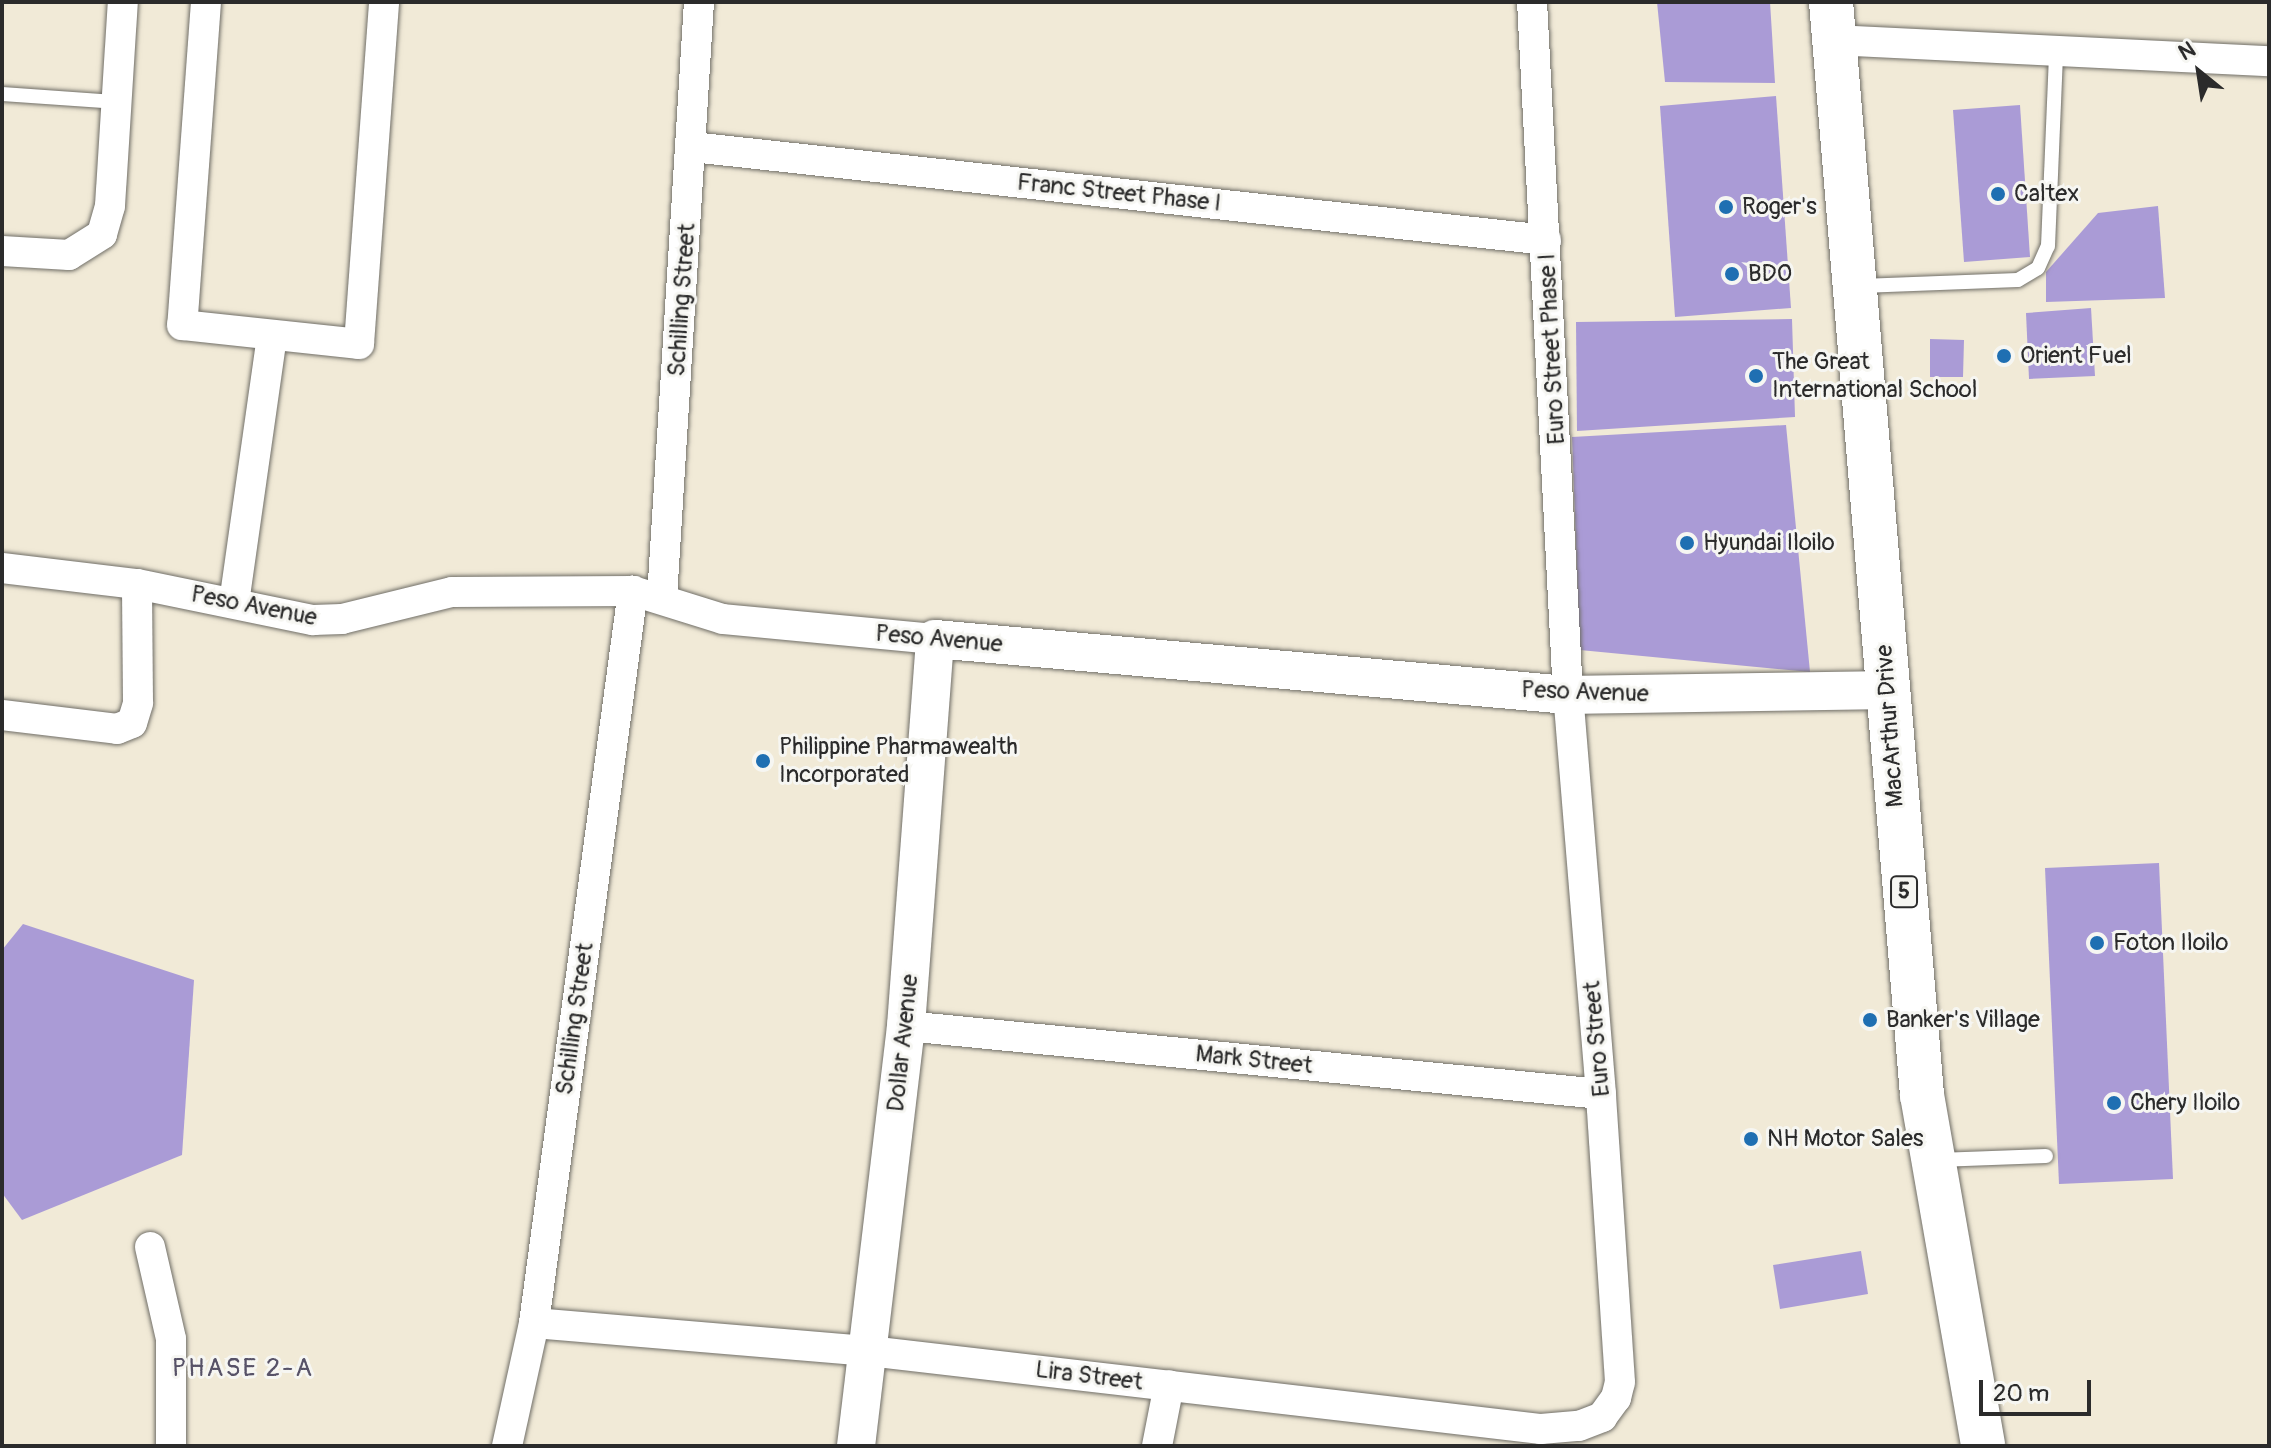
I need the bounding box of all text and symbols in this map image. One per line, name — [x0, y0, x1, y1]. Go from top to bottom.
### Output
north arrow — [2159, 32, 2239, 112]
text: N — [2174, 35, 2200, 67]
street label: Franc Street Phase I — [1016, 168, 1222, 218]
place label: Caltex — [2014, 180, 2079, 208]
marker: Caltex — [1989, 185, 2007, 203]
place label: Roger's — [1742, 193, 1817, 221]
marker: Roger's — [1717, 198, 1735, 216]
street label: Schilling Street — [662, 223, 702, 377]
street label: Euro Street Phase I — [1533, 253, 1571, 445]
place label: BDO — [1748, 260, 1792, 288]
marker: BDO — [1723, 265, 1741, 283]
place label: Orient Fuel — [2020, 342, 2132, 370]
marker: Orient Fuel — [1995, 347, 2013, 365]
place label: The Great International School — [1772, 348, 1977, 404]
marker: The Great International School — [1747, 367, 1765, 385]
place label: Hyundai Iloilo — [1703, 529, 1835, 557]
marker: Hyundai Iloilo — [1678, 534, 1696, 552]
street label: Peso Avenue — [189, 580, 319, 632]
street label: Peso Avenue — [874, 619, 1004, 659]
street label: MacArthur Drive — [1870, 644, 1910, 808]
street label: Peso Avenue — [1521, 675, 1649, 709]
place label: Philippine Pharmawealth Incorporated — [779, 733, 1018, 789]
marker: Philippine Pharmawealth Incorporated — [754, 752, 772, 770]
road number: 5 — [1890, 874, 1918, 910]
place label: Foton Iloilo — [2113, 929, 2228, 957]
marker: Foton Iloilo — [2088, 934, 2106, 952]
street label: Schilling Street — [550, 941, 600, 1097]
street label: Dollar Avenue — [881, 973, 925, 1113]
street label: Euro Street — [1578, 980, 1616, 1098]
place label: Banker's Village — [1886, 1006, 2040, 1034]
marker: Banker's Village — [1861, 1011, 1879, 1029]
street label: Mark Street — [1194, 1040, 1314, 1080]
place label: Chery Iloilo — [2130, 1089, 2240, 1117]
marker: Chery Iloilo — [2105, 1094, 2123, 1112]
place label: NH Motor Sales — [1767, 1125, 1924, 1153]
marker: NH Motor Sales — [1742, 1130, 1760, 1148]
district label: PHASE 2-A — [172, 1353, 314, 1385]
street label: Lira Street — [1034, 1355, 1144, 1397]
scale bar — [1983, 1364, 2095, 1414]
text: 20 m — [1993, 1379, 2049, 1408]

